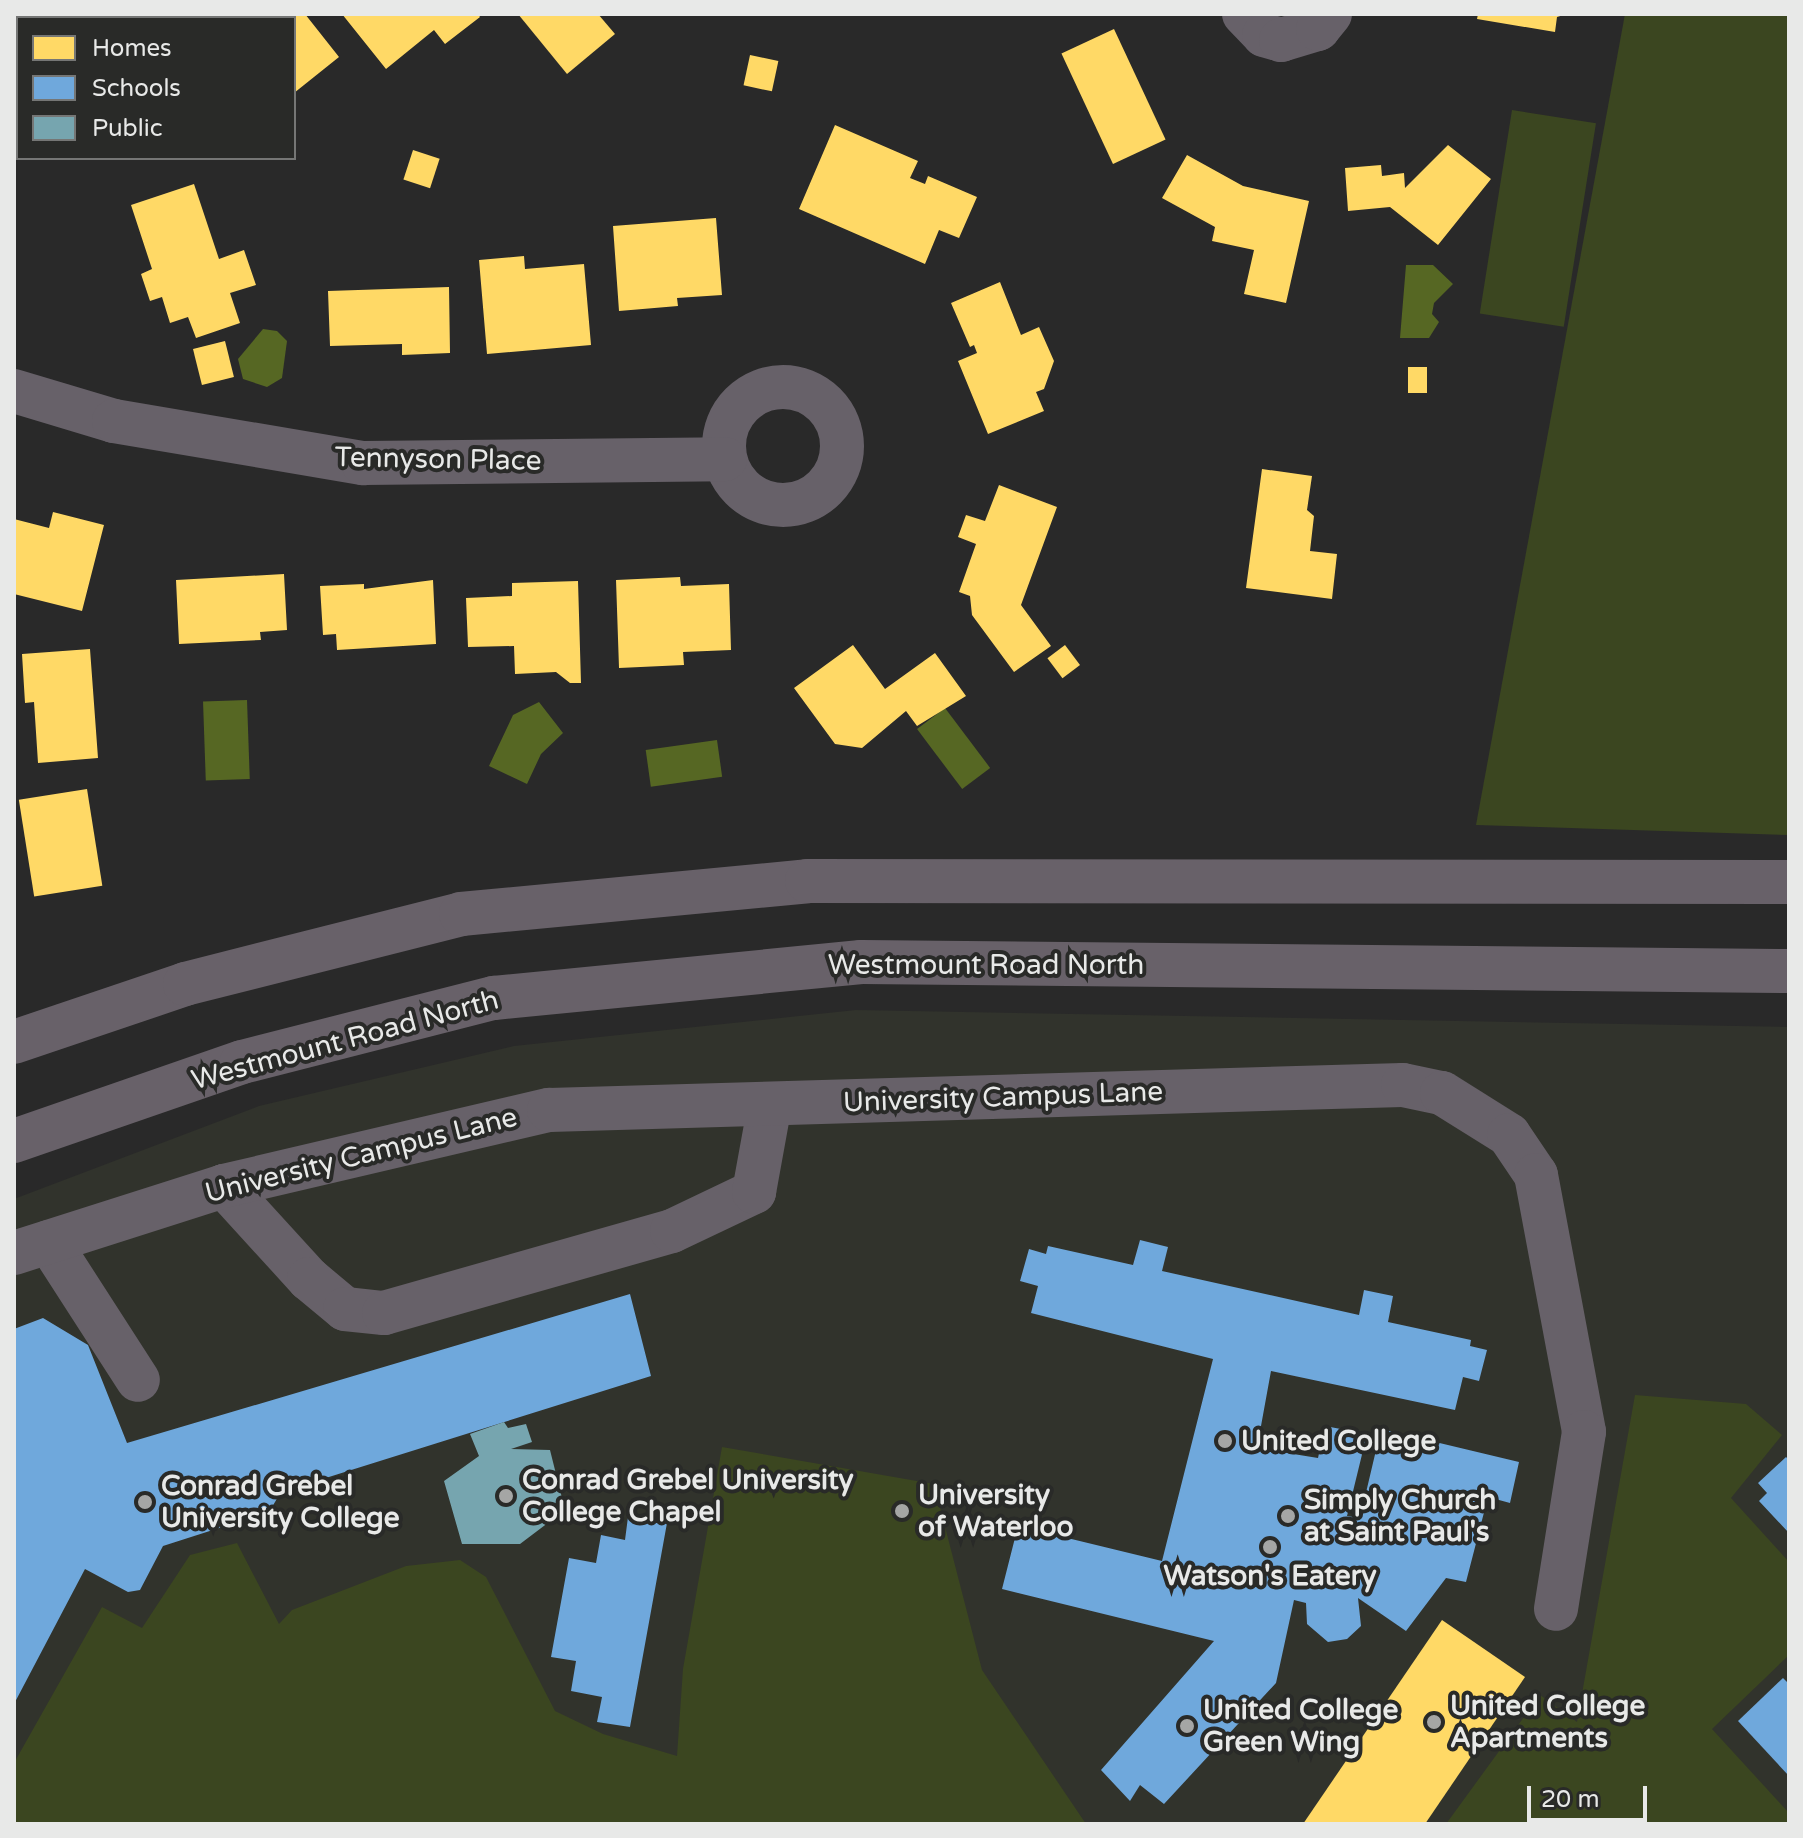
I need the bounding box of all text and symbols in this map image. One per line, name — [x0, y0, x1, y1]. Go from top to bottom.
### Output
legend — [16, 16, 296, 160]
text: Homes — [92, 34, 172, 63]
text: Schools — [92, 74, 181, 103]
text: Public — [92, 114, 162, 143]
street label: Tennyson Place — [334, 440, 542, 478]
street label: Westmount Road North — [828, 948, 1144, 982]
street label: Westmount Road North — [188, 983, 502, 1097]
street label: University Campus Lane — [842, 1075, 1164, 1119]
street label: University Campus Lane — [202, 1100, 520, 1210]
place label: United College — [1241, 1424, 1436, 1458]
marker: United College — [1216, 1432, 1234, 1450]
place label: Conrad Grebel University College Chapel — [522, 1463, 854, 1529]
place label: Conrad Grebel University College — [161, 1469, 400, 1535]
place label: University of Waterloo — [918, 1478, 1074, 1544]
place label: Simply Church at Saint Paul's — [1304, 1483, 1496, 1549]
marker: Conrad Grebel University College Chapel — [497, 1487, 515, 1505]
marker: Conrad Grebel University College — [136, 1493, 154, 1511]
marker: University of Waterloo — [893, 1502, 911, 1520]
marker: Simply Church at Saint Paul's — [1279, 1507, 1297, 1525]
marker: Watson's Eatery — [1261, 1538, 1279, 1556]
place label: Watson's Eatery — [1164, 1559, 1376, 1593]
place label: United College Apartments — [1450, 1689, 1645, 1755]
place label: United College Green Wing — [1203, 1693, 1398, 1759]
marker: United College Apartments — [1425, 1713, 1443, 1731]
marker: United College Green Wing — [1178, 1717, 1196, 1735]
scale bar — [1531, 1770, 1651, 1820]
text: 20 m — [1541, 1785, 1599, 1814]

